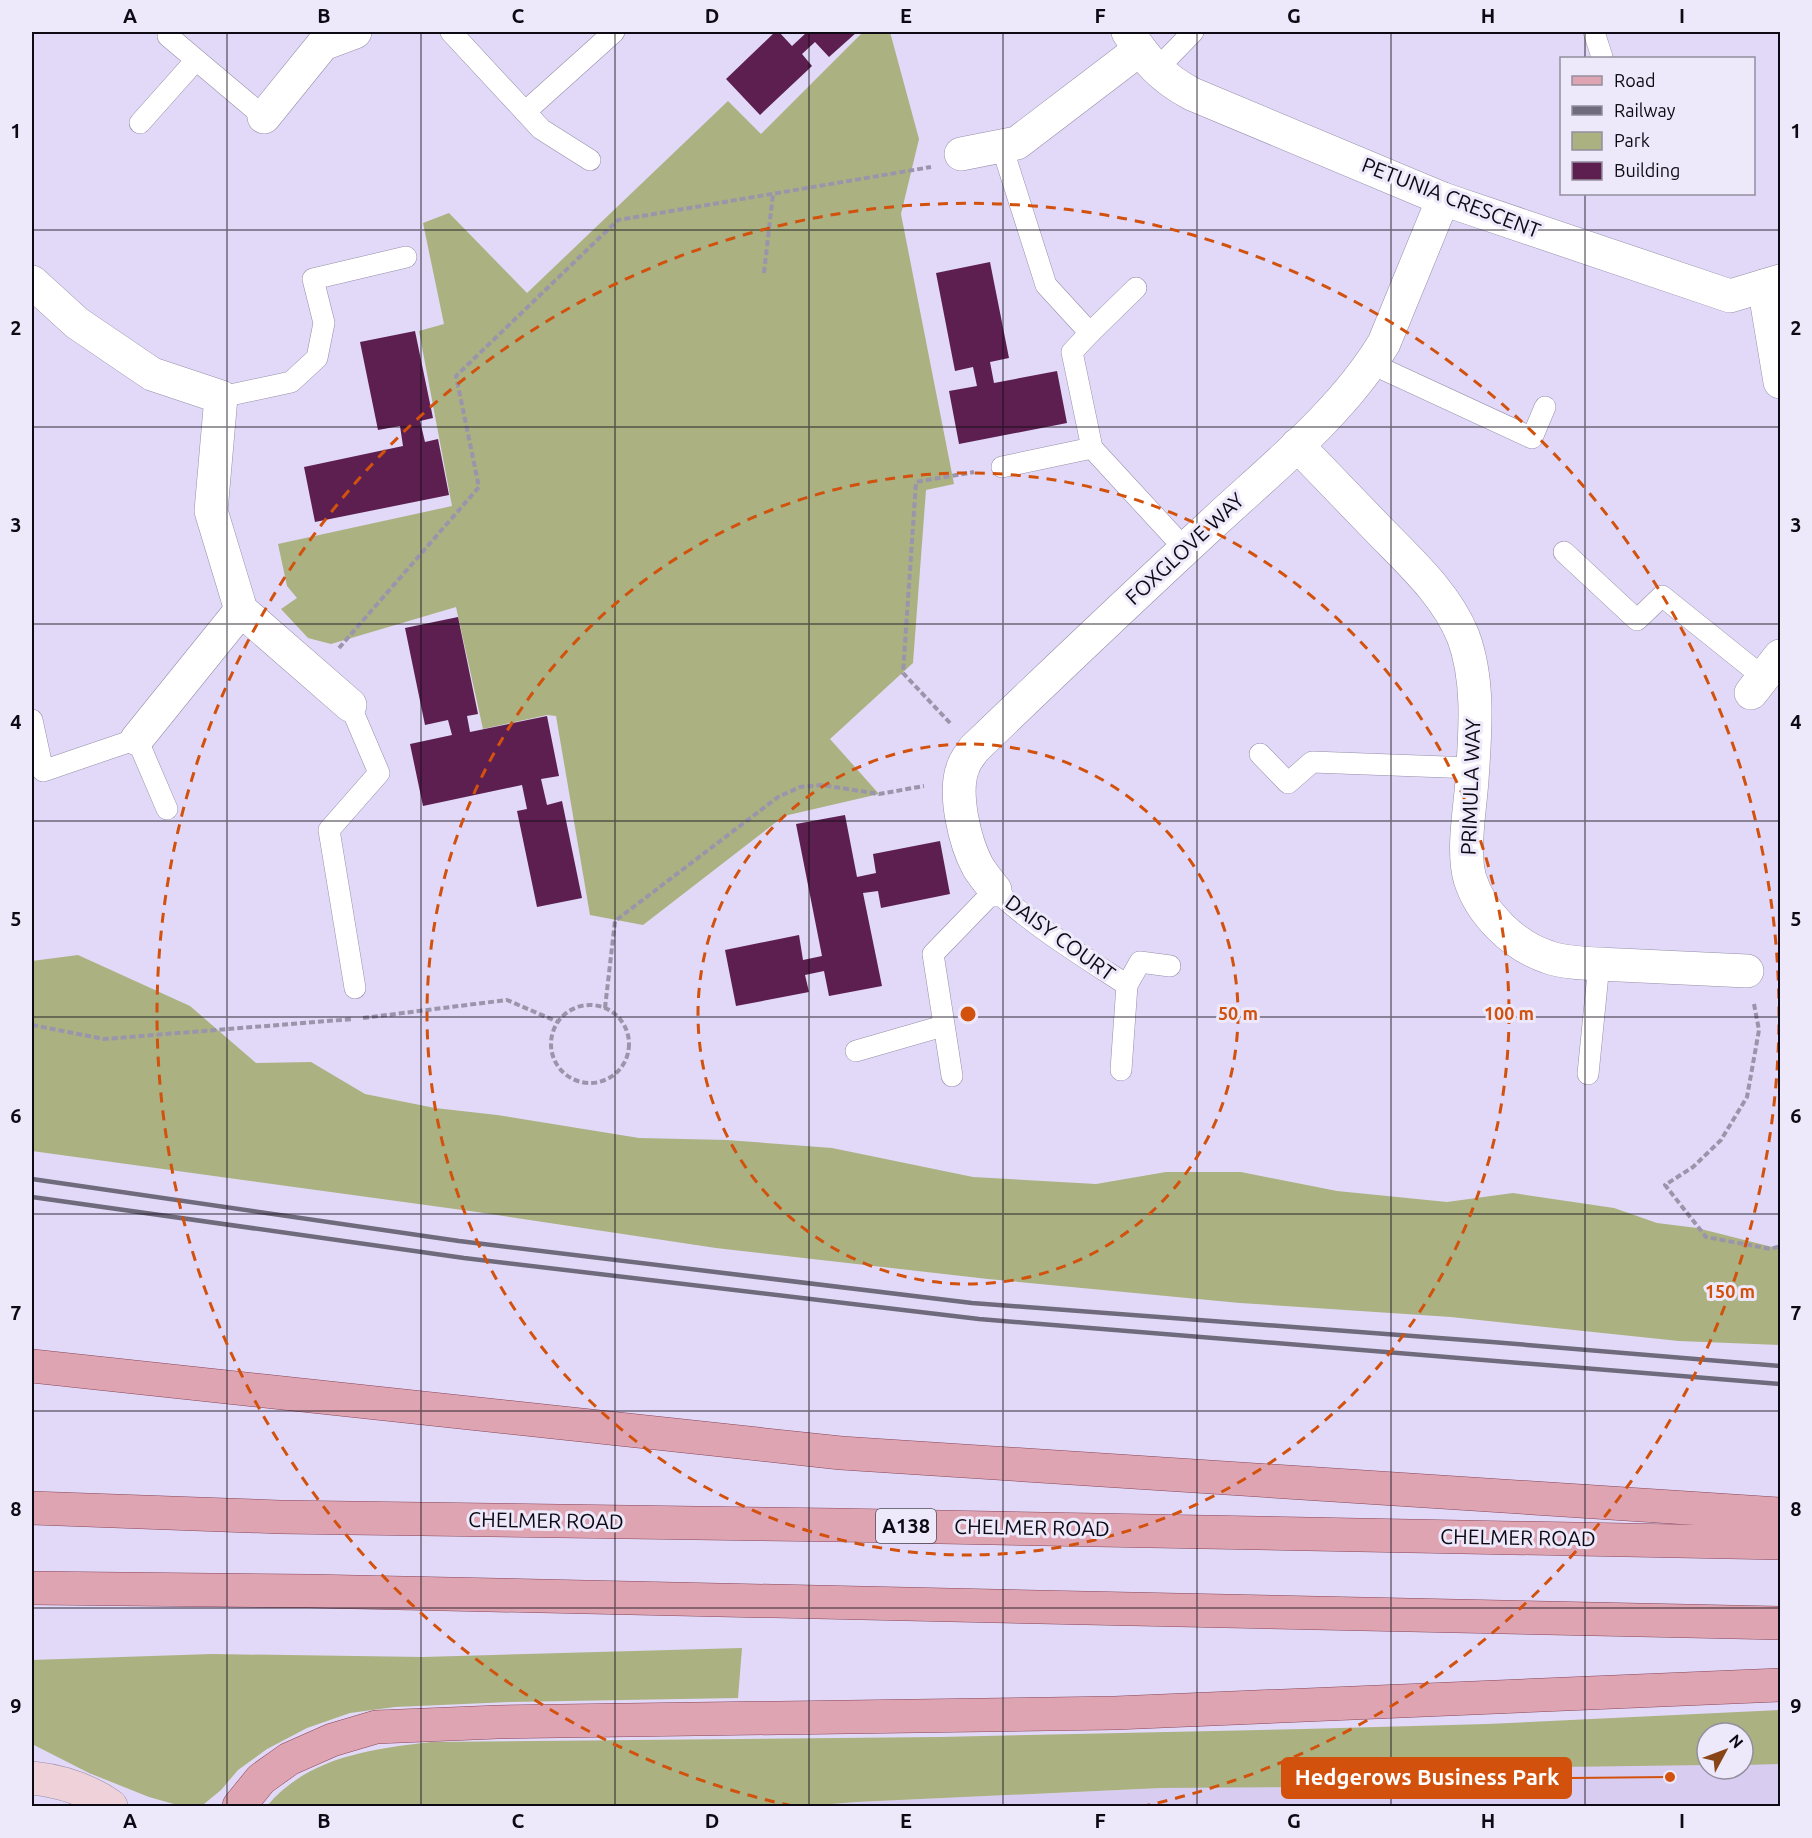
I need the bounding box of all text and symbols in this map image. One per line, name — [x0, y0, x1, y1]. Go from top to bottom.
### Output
text: A — [123, 4, 137, 27]
text: B — [317, 4, 331, 27]
text: C — [512, 4, 525, 27]
text: D — [705, 4, 719, 27]
text: E — [900, 4, 912, 27]
text: F — [1094, 4, 1106, 27]
text: G — [1287, 4, 1301, 27]
text: H — [1481, 4, 1495, 27]
text: I — [1679, 4, 1685, 27]
legend — [1560, 57, 1755, 195]
text: Road — [1614, 70, 1656, 90]
text: Railway — [1614, 100, 1676, 120]
text: 1 — [10, 119, 22, 142]
text: 1 — [1790, 119, 1802, 142]
text: Park — [1614, 130, 1650, 150]
street label: PETUNIA CRESCENT — [1359, 152, 1544, 242]
text: Building — [1614, 160, 1680, 180]
text: 2 — [10, 316, 22, 339]
text: 2 — [1790, 316, 1802, 339]
street label: FOXGLOVE WAY — [1120, 487, 1248, 609]
text: 3 — [10, 513, 22, 536]
text: 3 — [1790, 513, 1802, 536]
text: 4 — [10, 710, 22, 733]
text: 4 — [1790, 710, 1802, 733]
street label: PRIMULA WAY — [1456, 718, 1484, 856]
street label: DAISY COURT — [1001, 889, 1120, 985]
text: 5 — [10, 907, 22, 930]
text: 5 — [1790, 907, 1802, 930]
text: 50 m — [1218, 1003, 1258, 1023]
text: 100 m — [1484, 1003, 1534, 1023]
centre of rings — [958, 1004, 978, 1024]
text: 6 — [10, 1104, 22, 1127]
text: 6 — [1790, 1104, 1802, 1127]
text: 150 m — [1705, 1281, 1755, 1301]
text: 7 — [10, 1301, 22, 1324]
text: 7 — [1790, 1301, 1802, 1324]
text: 8 — [10, 1497, 22, 1520]
text: 8 — [1790, 1497, 1802, 1520]
street label: CHELMER ROAD — [468, 1507, 624, 1533]
road number: A138 — [876, 1509, 936, 1543]
street label: CHELMER ROAD — [954, 1514, 1110, 1540]
street label: CHELMER ROAD — [1440, 1524, 1596, 1550]
text: 9 — [10, 1694, 22, 1717]
text: 9 — [1790, 1694, 1802, 1717]
north arrow — [1695, 1721, 1755, 1781]
text: N — [1726, 1731, 1747, 1752]
callout: Hedgerows Business Park — [1282, 1758, 1571, 1798]
text: Hedgerows Business Park — [1295, 1764, 1560, 1789]
text: A — [123, 1809, 137, 1832]
text: B — [317, 1809, 331, 1832]
text: C — [512, 1809, 525, 1832]
text: D — [705, 1809, 719, 1832]
text: E — [900, 1809, 912, 1832]
text: F — [1094, 1809, 1106, 1832]
text: G — [1287, 1809, 1301, 1832]
text: H — [1481, 1809, 1495, 1832]
text: I — [1679, 1809, 1685, 1832]

